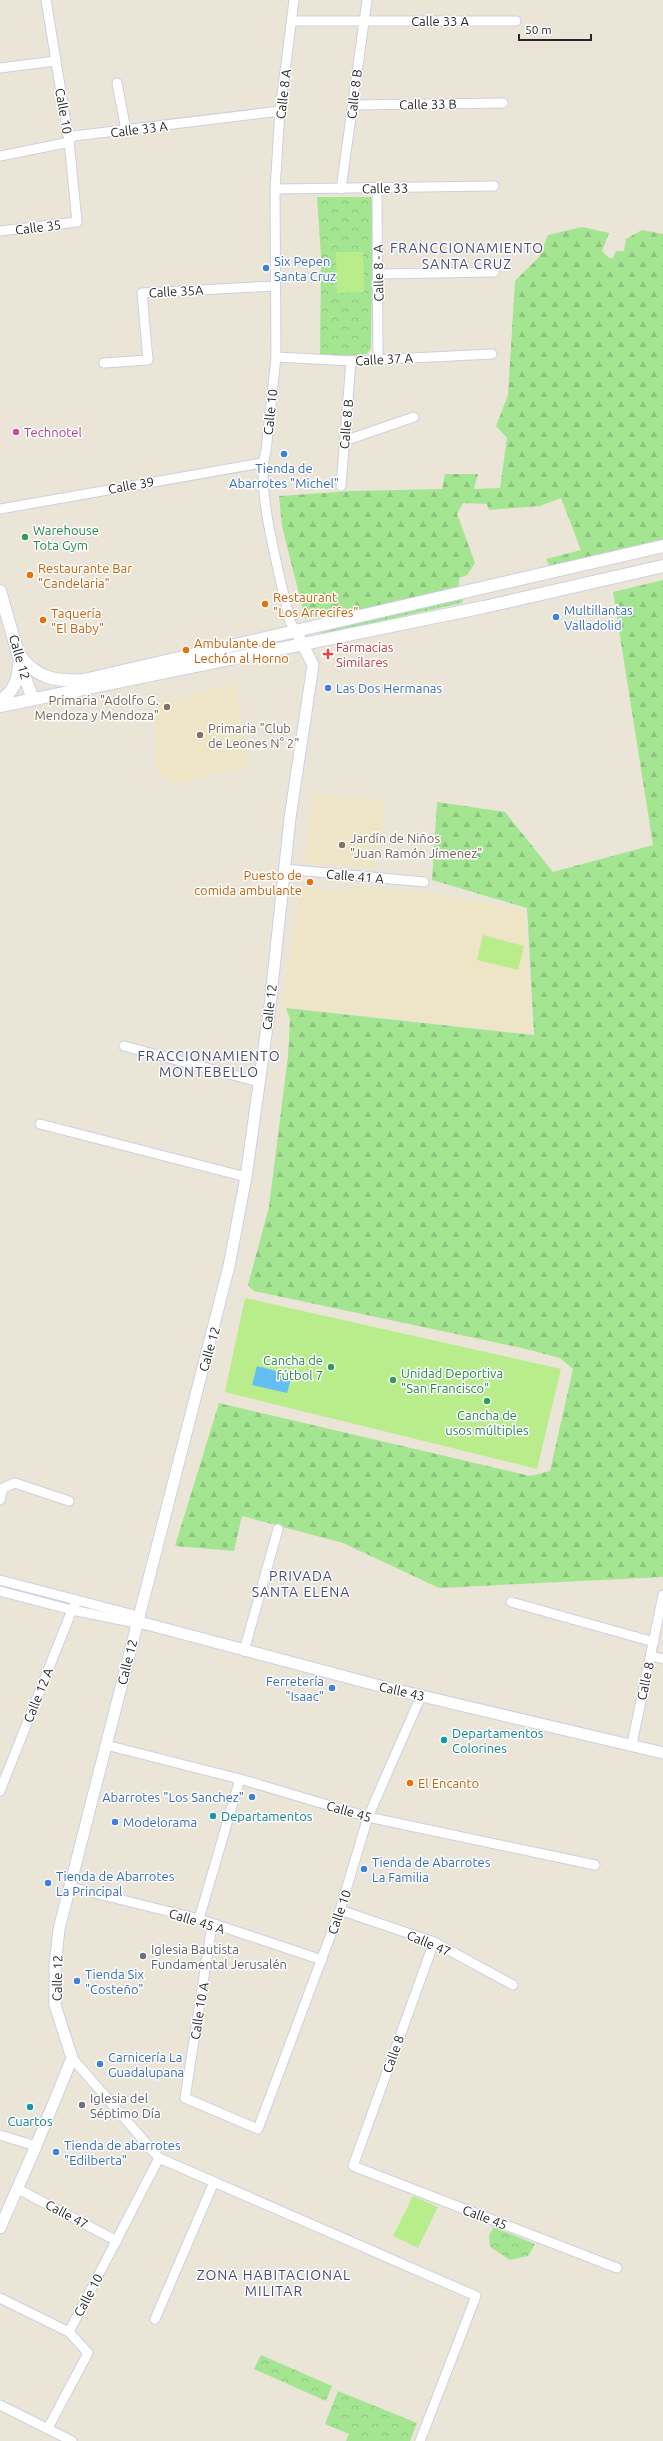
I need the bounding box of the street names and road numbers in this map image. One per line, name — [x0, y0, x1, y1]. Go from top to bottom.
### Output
street label: Calle 33 A — [411, 14, 469, 28]
street label: Calle 8 A — [273, 68, 293, 120]
street label: Calle 8 B — [344, 68, 364, 120]
street label: Calle 10 — [53, 87, 75, 135]
street label: Calle 33 B — [399, 96, 457, 112]
street label: Calle 33 A — [109, 118, 169, 139]
street label: Calle 33 — [362, 181, 408, 195]
street label: Calle 35 — [14, 217, 62, 237]
street label: Calle 8 - A — [370, 244, 385, 302]
street label: Calle 35A — [148, 283, 204, 299]
street label: Calle 37 A — [355, 350, 414, 368]
street label: Calle 10 — [261, 388, 279, 436]
street label: Calle 8 B — [337, 398, 355, 450]
street label: Calle 39 — [107, 474, 155, 496]
street label: Calle 12 — [7, 633, 33, 681]
street label: Calle 41 A — [326, 867, 385, 886]
street label: Calle 12 — [259, 983, 279, 1031]
street label: Calle 12 — [196, 1325, 222, 1373]
street label: Calle 12 — [115, 1638, 139, 1686]
street label: Calle 8 — [634, 1660, 656, 1702]
street label: Calle 12 A — [21, 1665, 56, 1724]
street label: Calle 43 — [378, 1679, 426, 1703]
street label: Calle 45 — [325, 1798, 373, 1824]
street label: Calle 10 — [325, 1888, 353, 1936]
street label: Calle 45 A — [167, 1906, 227, 1936]
street label: Calle 47 — [405, 1928, 453, 1958]
street label: Calle 12 — [50, 1955, 64, 2001]
street label: Calle 10 A — [188, 1981, 211, 2041]
street label: Calle 8 — [380, 2033, 406, 2075]
street label: Calle 47 — [43, 2197, 91, 2231]
street label: Calle 45 — [461, 2202, 509, 2232]
street label: Calle 10 — [71, 2271, 105, 2319]

